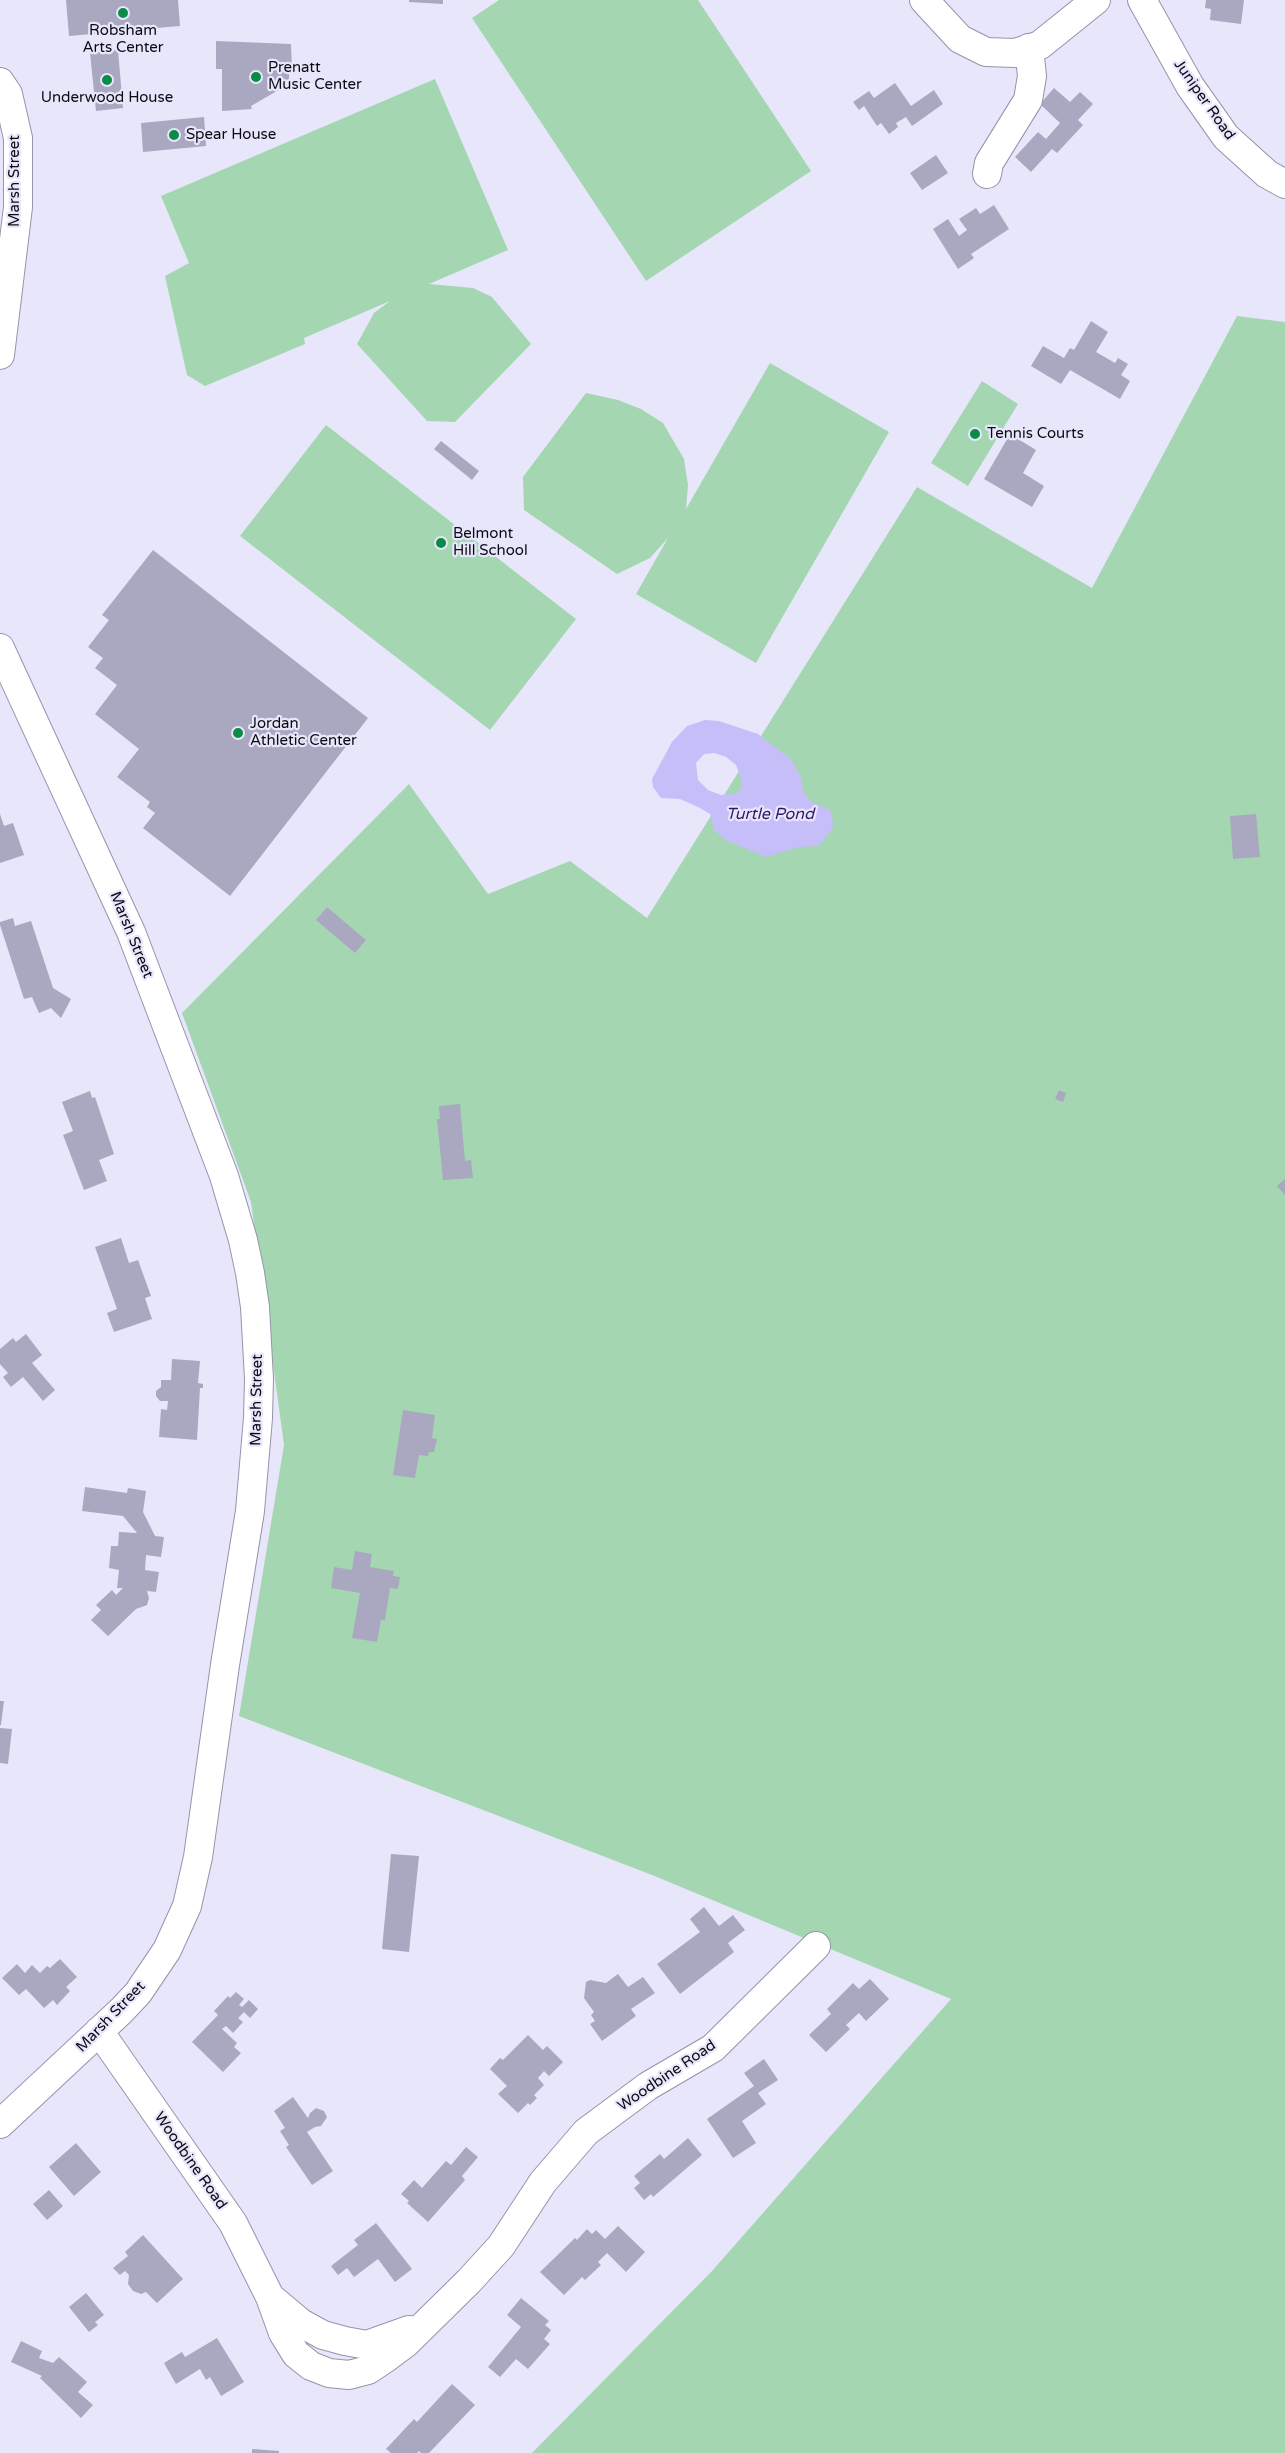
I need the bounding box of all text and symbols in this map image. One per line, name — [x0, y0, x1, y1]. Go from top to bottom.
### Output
marker: Robsham Arts Center — [116, 6, 130, 20]
place label: Robsham Arts Center — [82, 22, 164, 57]
street label: Juniper Road — [1170, 56, 1238, 144]
place label: Prenatt Music Center — [268, 59, 362, 94]
marker: Prenatt Music Center — [249, 70, 263, 84]
marker: Underwood House — [100, 73, 114, 87]
place label: Underwood House — [41, 89, 173, 107]
place label: Spear House — [186, 126, 276, 144]
marker: Spear House — [167, 128, 181, 142]
street label: Marsh Street — [6, 135, 24, 227]
place label: Tennis Courts — [987, 425, 1084, 443]
marker: Tennis Courts — [968, 427, 982, 441]
place label: Belmont Hill School — [453, 525, 528, 560]
marker: Belmont Hill School — [434, 536, 448, 550]
place label: Jordan Athletic Center — [250, 715, 357, 750]
marker: Jordan Athletic Center — [231, 726, 245, 740]
water label: Turtle Pond — [726, 805, 814, 825]
street label: Marsh Street — [105, 889, 157, 981]
street label: Marsh Street — [247, 1354, 267, 1446]
street label: Marsh Street — [73, 1978, 149, 2056]
street label: Woodbine Road — [614, 2036, 720, 2116]
street label: Woodbine Road — [150, 2109, 230, 2213]

